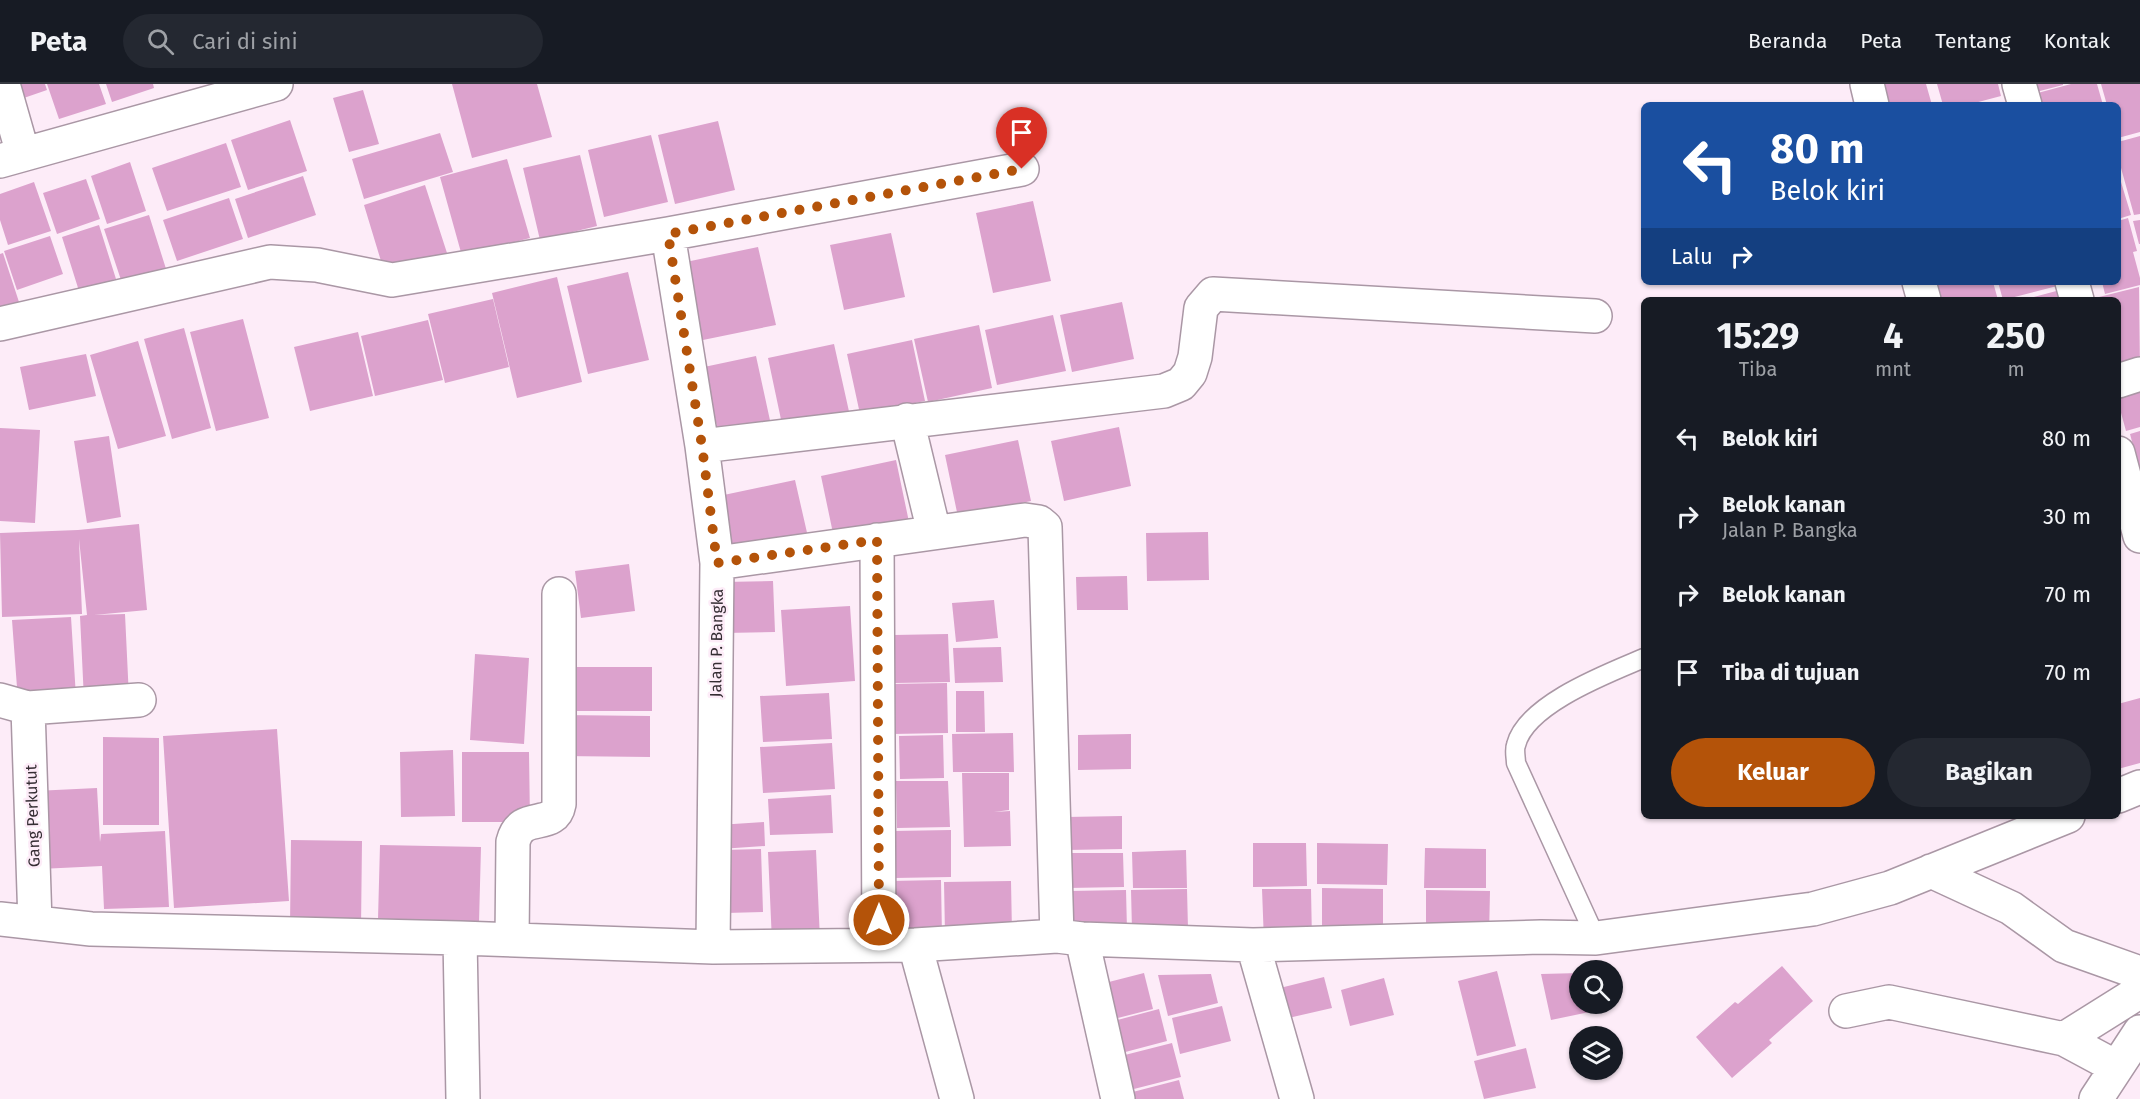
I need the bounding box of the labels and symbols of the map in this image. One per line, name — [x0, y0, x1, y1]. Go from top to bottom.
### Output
pin — [996, 107, 1047, 169]
street label: Jalan P. Bangka — [706, 589, 727, 697]
street label: Gang Perkutut — [21, 764, 44, 868]
position arrow — [847, 888, 911, 952]

